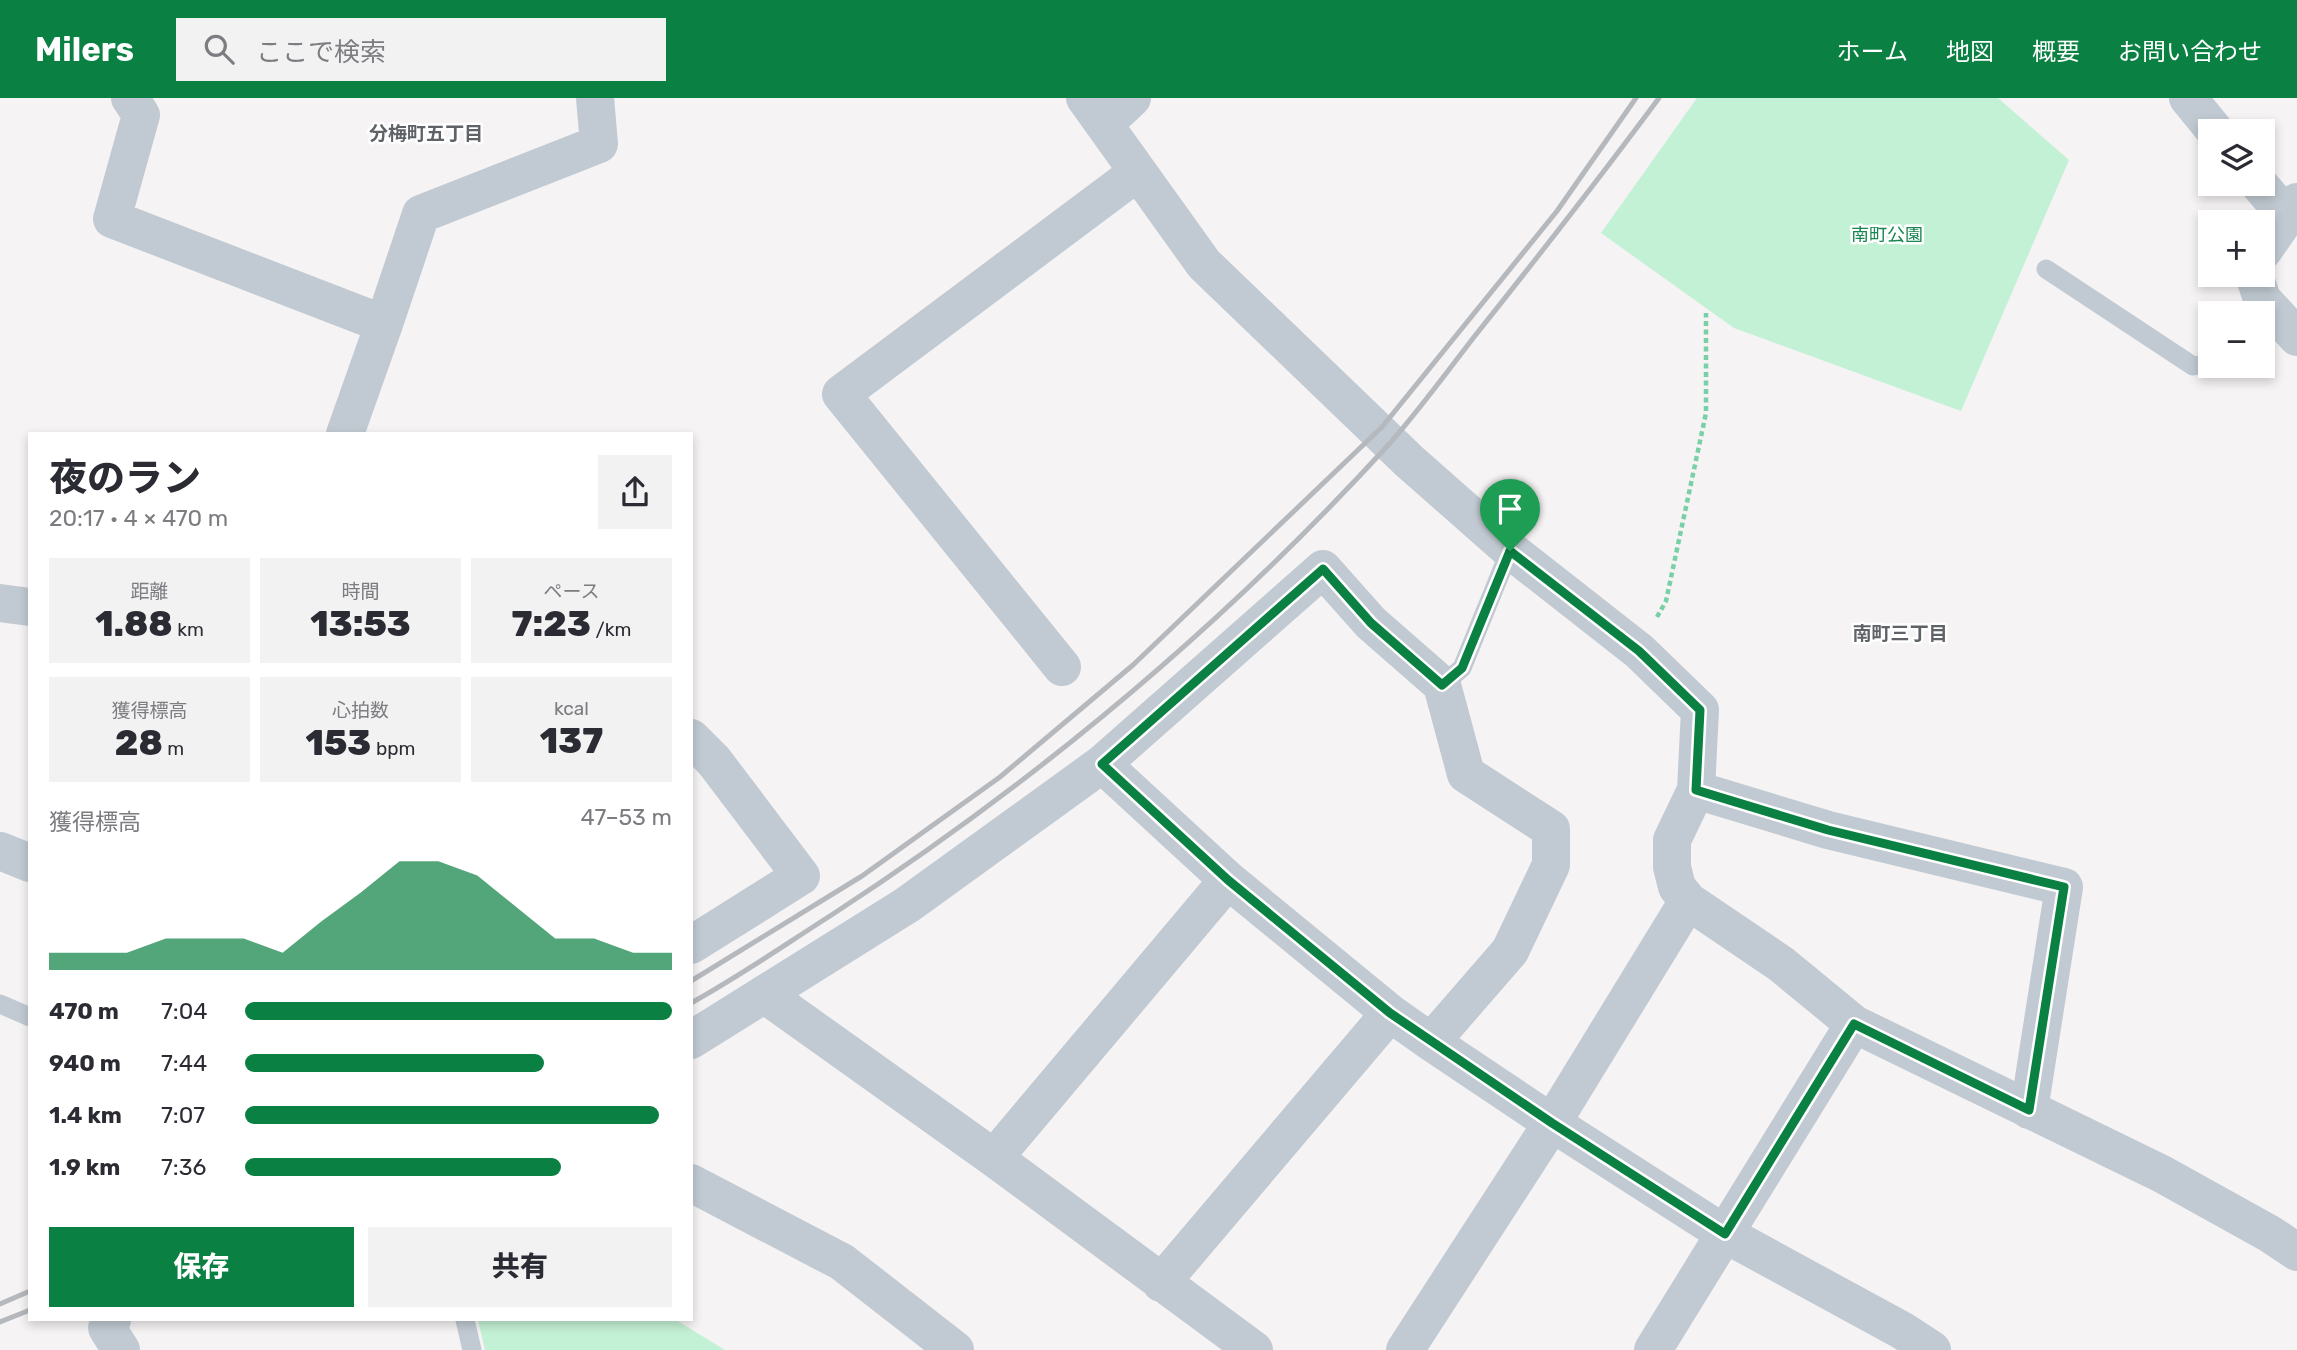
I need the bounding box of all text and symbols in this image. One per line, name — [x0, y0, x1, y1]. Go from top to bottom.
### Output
search box — [176, 18, 666, 81]
text: Milers — [35, 30, 134, 69]
icon: search — [200, 30, 238, 68]
text: ここで検索 — [256, 37, 386, 68]
text: ホーム — [1837, 38, 1908, 66]
text: 地図 — [1946, 38, 1994, 66]
text: 概要 — [2032, 38, 2080, 66]
text: お問い合わせ — [2118, 38, 2262, 66]
map controls — [2198, 119, 2275, 378]
button: layers — [2198, 119, 2275, 196]
district label: 分梅町五丁目 — [369, 122, 483, 145]
button: + — [2198, 210, 2275, 287]
park label: 南町公園 — [1851, 224, 1923, 246]
button: − — [2198, 301, 2275, 378]
text: 夜のラン — [49, 455, 201, 501]
button: share — [598, 455, 672, 529]
pin — [1480, 479, 1540, 551]
icon: arrive — [1491, 490, 1529, 528]
text: 20:17 · 4 × 470 m — [49, 504, 228, 532]
text: 距離 — [130, 580, 169, 603]
text: 時間 — [341, 580, 380, 603]
text: ペース — [543, 580, 600, 603]
text: 1.88 — [95, 603, 173, 645]
text: 13:53 — [310, 603, 411, 645]
text: 7:23 — [512, 603, 591, 645]
text: km — [173, 618, 204, 641]
text: /km — [591, 618, 631, 641]
district label: 南町三丁目 — [1852, 622, 1948, 645]
text: kcal — [554, 697, 589, 720]
text: 獲得標高 — [111, 699, 188, 722]
text: 心拍数 — [332, 699, 389, 722]
text: 137 — [540, 720, 603, 762]
text: 28 — [115, 722, 163, 764]
text: 153 — [306, 722, 371, 764]
text: m — [163, 737, 184, 760]
text: bpm — [371, 737, 415, 760]
text: 47–53 m — [581, 803, 672, 831]
text: 獲得標高 — [49, 808, 141, 836]
text: 470 m — [49, 997, 119, 1025]
text: 7:04 — [161, 997, 208, 1025]
text: 940 m — [49, 1049, 121, 1077]
text: 7:44 — [161, 1049, 207, 1077]
text: 1.4 km — [49, 1101, 122, 1129]
text: 7:07 — [161, 1101, 205, 1129]
text: 1.9 km — [49, 1153, 120, 1181]
text: 7:36 — [161, 1153, 206, 1181]
button: 保存 — [49, 1227, 354, 1307]
button: 共有 — [368, 1227, 672, 1307]

